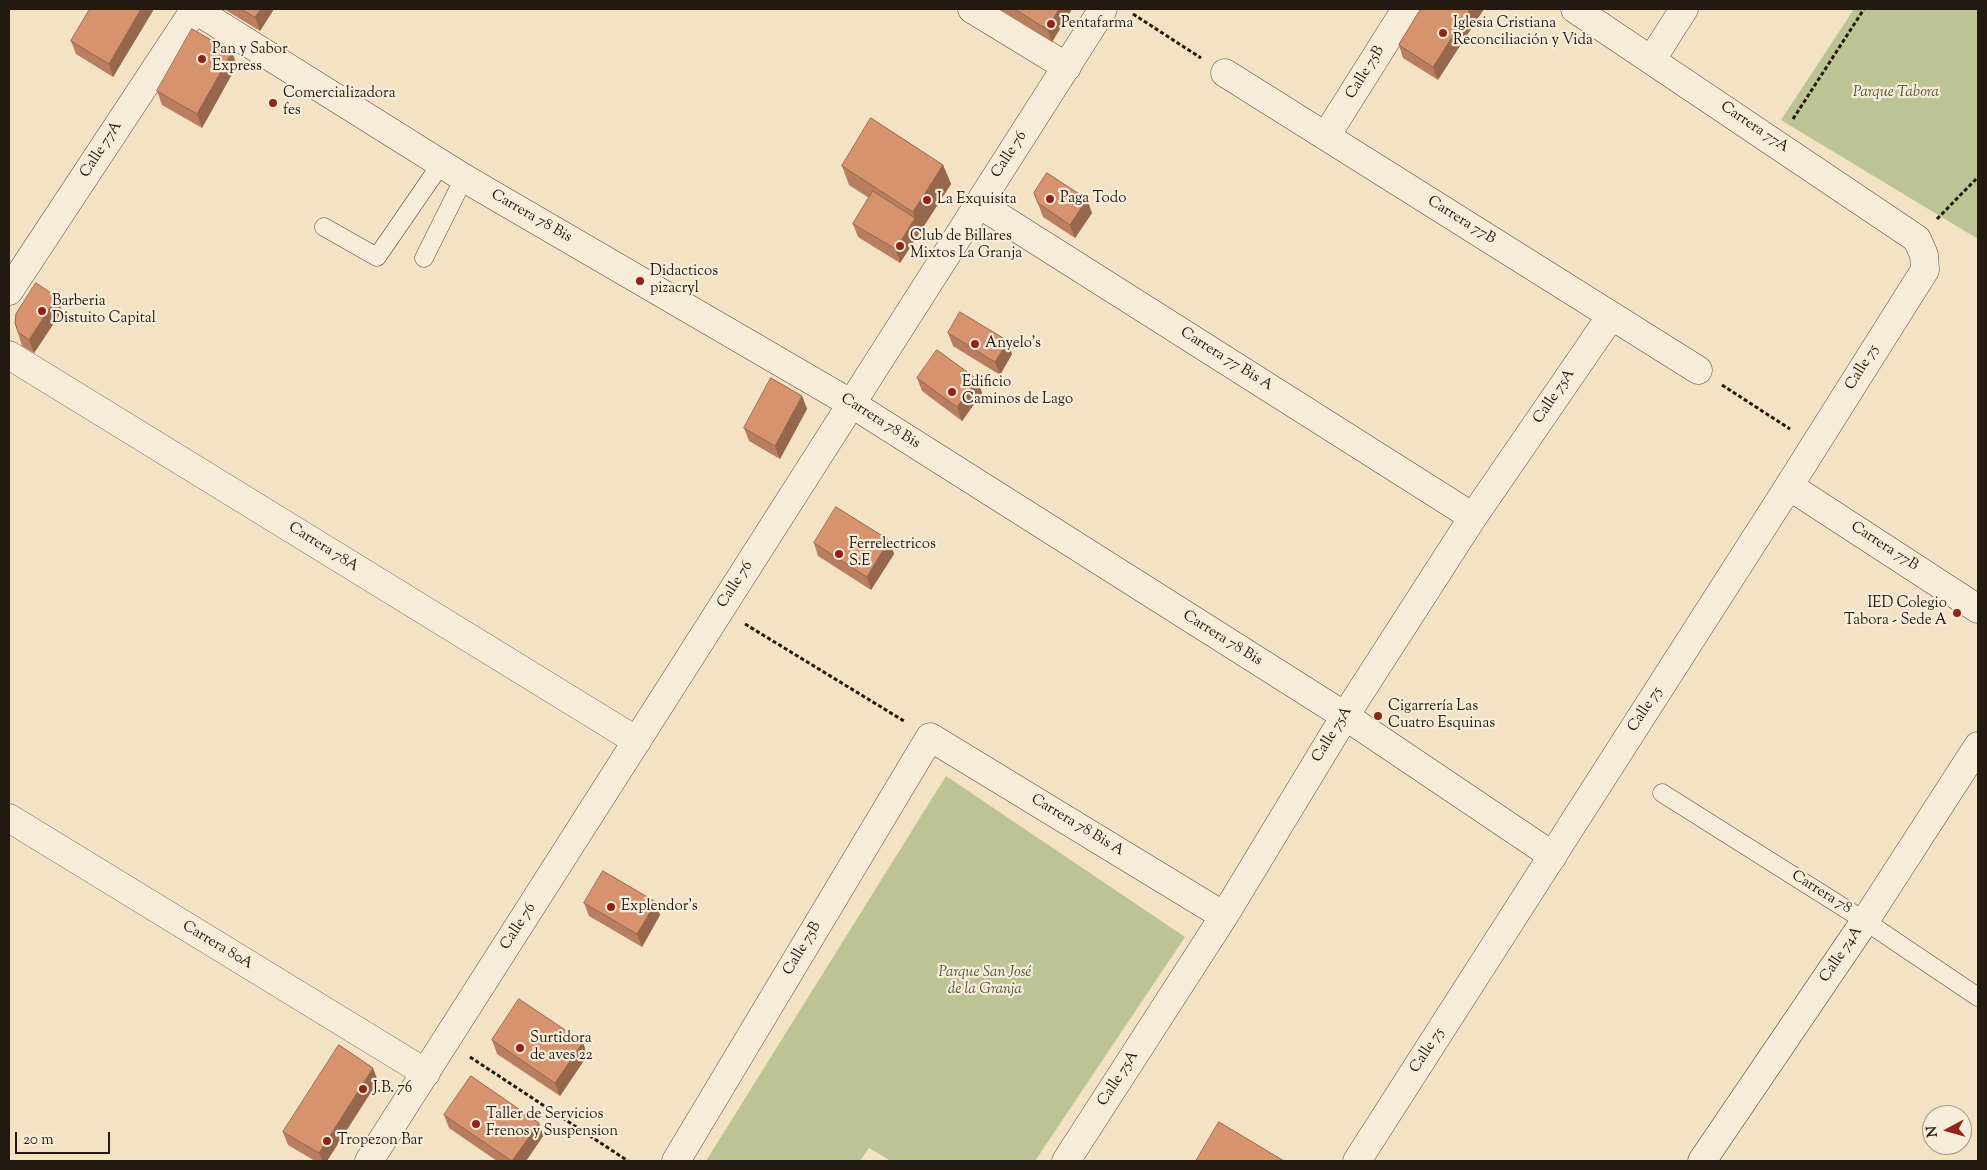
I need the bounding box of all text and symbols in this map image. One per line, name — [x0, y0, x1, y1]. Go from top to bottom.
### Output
place label: Pentafarma — [1061, 15, 1133, 33]
place label: Iglesia Cristiana Reconciliación y Vida — [1453, 15, 1593, 50]
marker: Pentafarma — [1045, 18, 1057, 30]
marker: Iglesia Cristiana Reconciliación y Vida — [1437, 27, 1449, 39]
place label: Pan y Sabor Express — [212, 41, 288, 76]
street label: Calle 75B — [1343, 43, 1389, 103]
marker: Pan y Sabor Express — [196, 53, 208, 65]
park label: Parque Tabora — [1853, 84, 1939, 102]
place label: Comercializadora fes — [283, 85, 396, 120]
marker: Comercializadora fes — [267, 97, 279, 109]
street label: Carrera 77A — [1716, 99, 1792, 157]
street label: Calle 77A — [77, 119, 127, 181]
street label: Calle 76 — [988, 128, 1032, 182]
street label: Carrera 78 Bis — [487, 187, 575, 247]
place label: Paga Todo — [1060, 190, 1126, 208]
place label: La Exquisita — [937, 191, 1017, 209]
marker: Paga Todo — [1044, 193, 1056, 205]
street label: Carrera 77B — [1424, 193, 1498, 249]
marker: La Exquisita — [921, 194, 933, 206]
place label: Club de Billares Mixtos La Granja — [910, 228, 1022, 263]
marker: Club de Billares Mixtos La Granja — [894, 240, 906, 252]
place label: Didacticos pizacryl — [650, 263, 718, 298]
marker: Didacticos pizacryl — [634, 275, 646, 287]
place label: Barberia Distuito Capital — [52, 293, 156, 328]
marker: Barberia Distuito Capital — [36, 305, 48, 317]
street label: Carrera 77 Bis A — [1176, 324, 1276, 396]
place label: Anyelo's — [985, 335, 1041, 353]
marker: Anyelo's — [969, 338, 981, 350]
street label: Calle 75 — [1842, 342, 1884, 394]
street label: Calle 75A — [1530, 366, 1580, 428]
place label: Edificio Caminos de Lago — [962, 374, 1073, 409]
marker: Edificio Caminos de Lago — [946, 386, 958, 398]
street label: Carrera 78 Bis — [837, 390, 923, 454]
street label: Carrera 77B — [1847, 518, 1921, 576]
street label: Carrera 78A — [284, 519, 362, 577]
place label: Ferrelectricos S.E — [849, 536, 936, 571]
marker: Ferrelectricos S.E — [833, 548, 845, 560]
street label: Calle 76 — [714, 558, 758, 612]
place label: IED Colegio Tabora - Sede A — [1844, 595, 1947, 630]
street label: Carrera 78 Bis — [1179, 607, 1265, 671]
marker: IED Colegio Tabora - Sede A — [1951, 607, 1963, 619]
street label: Calle 75 — [1625, 684, 1667, 736]
place label: Cigarrería Las Cuatro Esquinas — [1388, 698, 1495, 733]
street label: Calle 75A — [1309, 704, 1357, 766]
marker: Cigarrería Las Cuatro Esquinas — [1372, 710, 1384, 722]
street label: Carrera 78 Bis A — [1027, 791, 1127, 861]
street label: Carrera 78 — [1788, 867, 1854, 919]
place label: Explendor's — [621, 898, 698, 916]
street label: Calle 76 — [497, 900, 541, 954]
marker: Explendor's — [605, 901, 617, 913]
street label: Carrera 80A — [178, 918, 256, 974]
street label: Calle 75B — [780, 919, 826, 979]
street label: Calle 74A — [1817, 924, 1867, 986]
park label: Parque San José de la Granja — [939, 964, 1031, 999]
street label: Calle 75 — [1407, 1025, 1449, 1077]
place label: Surtidora de aves 22 — [530, 1030, 593, 1065]
marker: Surtidora de aves 22 — [514, 1042, 526, 1054]
street label: Calle 75A — [1095, 1048, 1143, 1110]
place label: J.B. 76 — [373, 1080, 412, 1098]
marker: J.B. 76 — [357, 1083, 369, 1095]
north arrow — [1922, 1105, 1972, 1155]
place label: Taller de Servicios Frenos y Suspension — [486, 1106, 618, 1141]
marker: Taller de Servicios Frenos y Suspension — [470, 1118, 482, 1130]
scale bar — [18, 1122, 112, 1154]
text: N — [1923, 1125, 1944, 1138]
text: 20 m — [23, 1130, 54, 1151]
place label: Tropezon Bar — [337, 1132, 423, 1150]
marker: Tropezon Bar — [321, 1135, 333, 1147]

